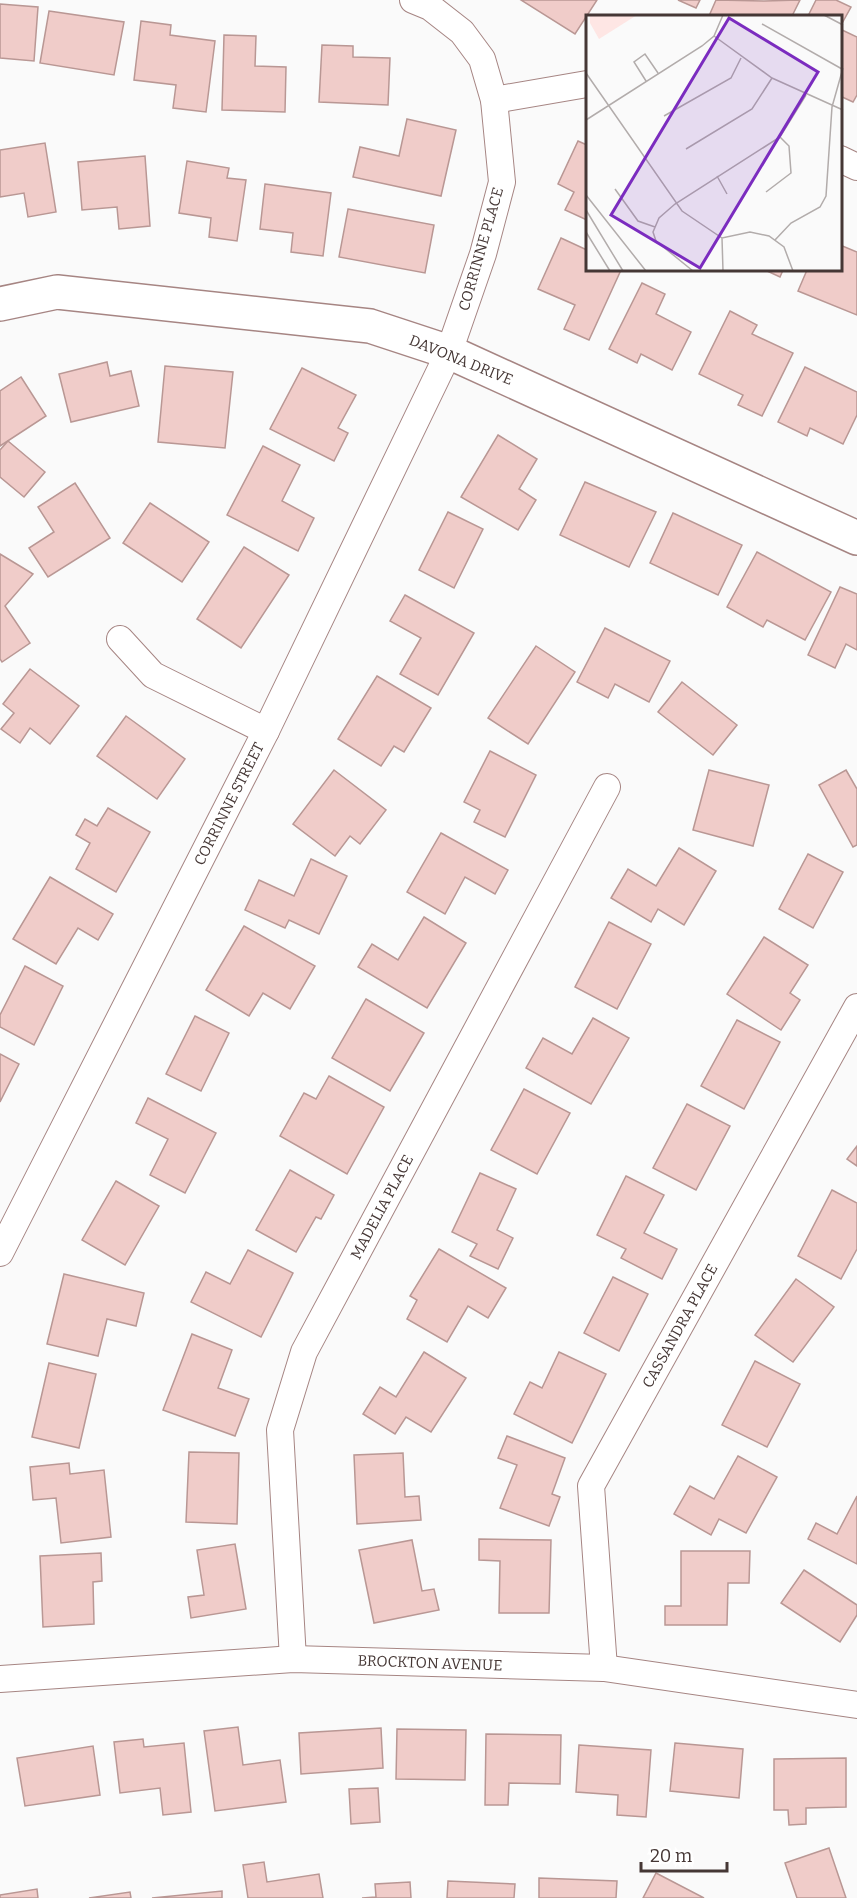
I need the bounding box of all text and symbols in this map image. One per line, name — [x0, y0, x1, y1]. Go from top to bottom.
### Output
inset map — [586, 15, 842, 272]
street label: CORRINNE PLACE — [455, 185, 507, 313]
street label: DAVONA DRIVE — [406, 331, 516, 389]
street label: CORRINNE STREET — [190, 740, 268, 868]
street label: MADELIA PLACE — [347, 1152, 417, 1262]
street label: CASSANDRA PLACE — [638, 1261, 722, 1391]
street label: BROCKTON AVENUE — [357, 1651, 503, 1675]
scale bar — [641, 1835, 726, 1873]
text: 20 m — [650, 1845, 692, 1867]

